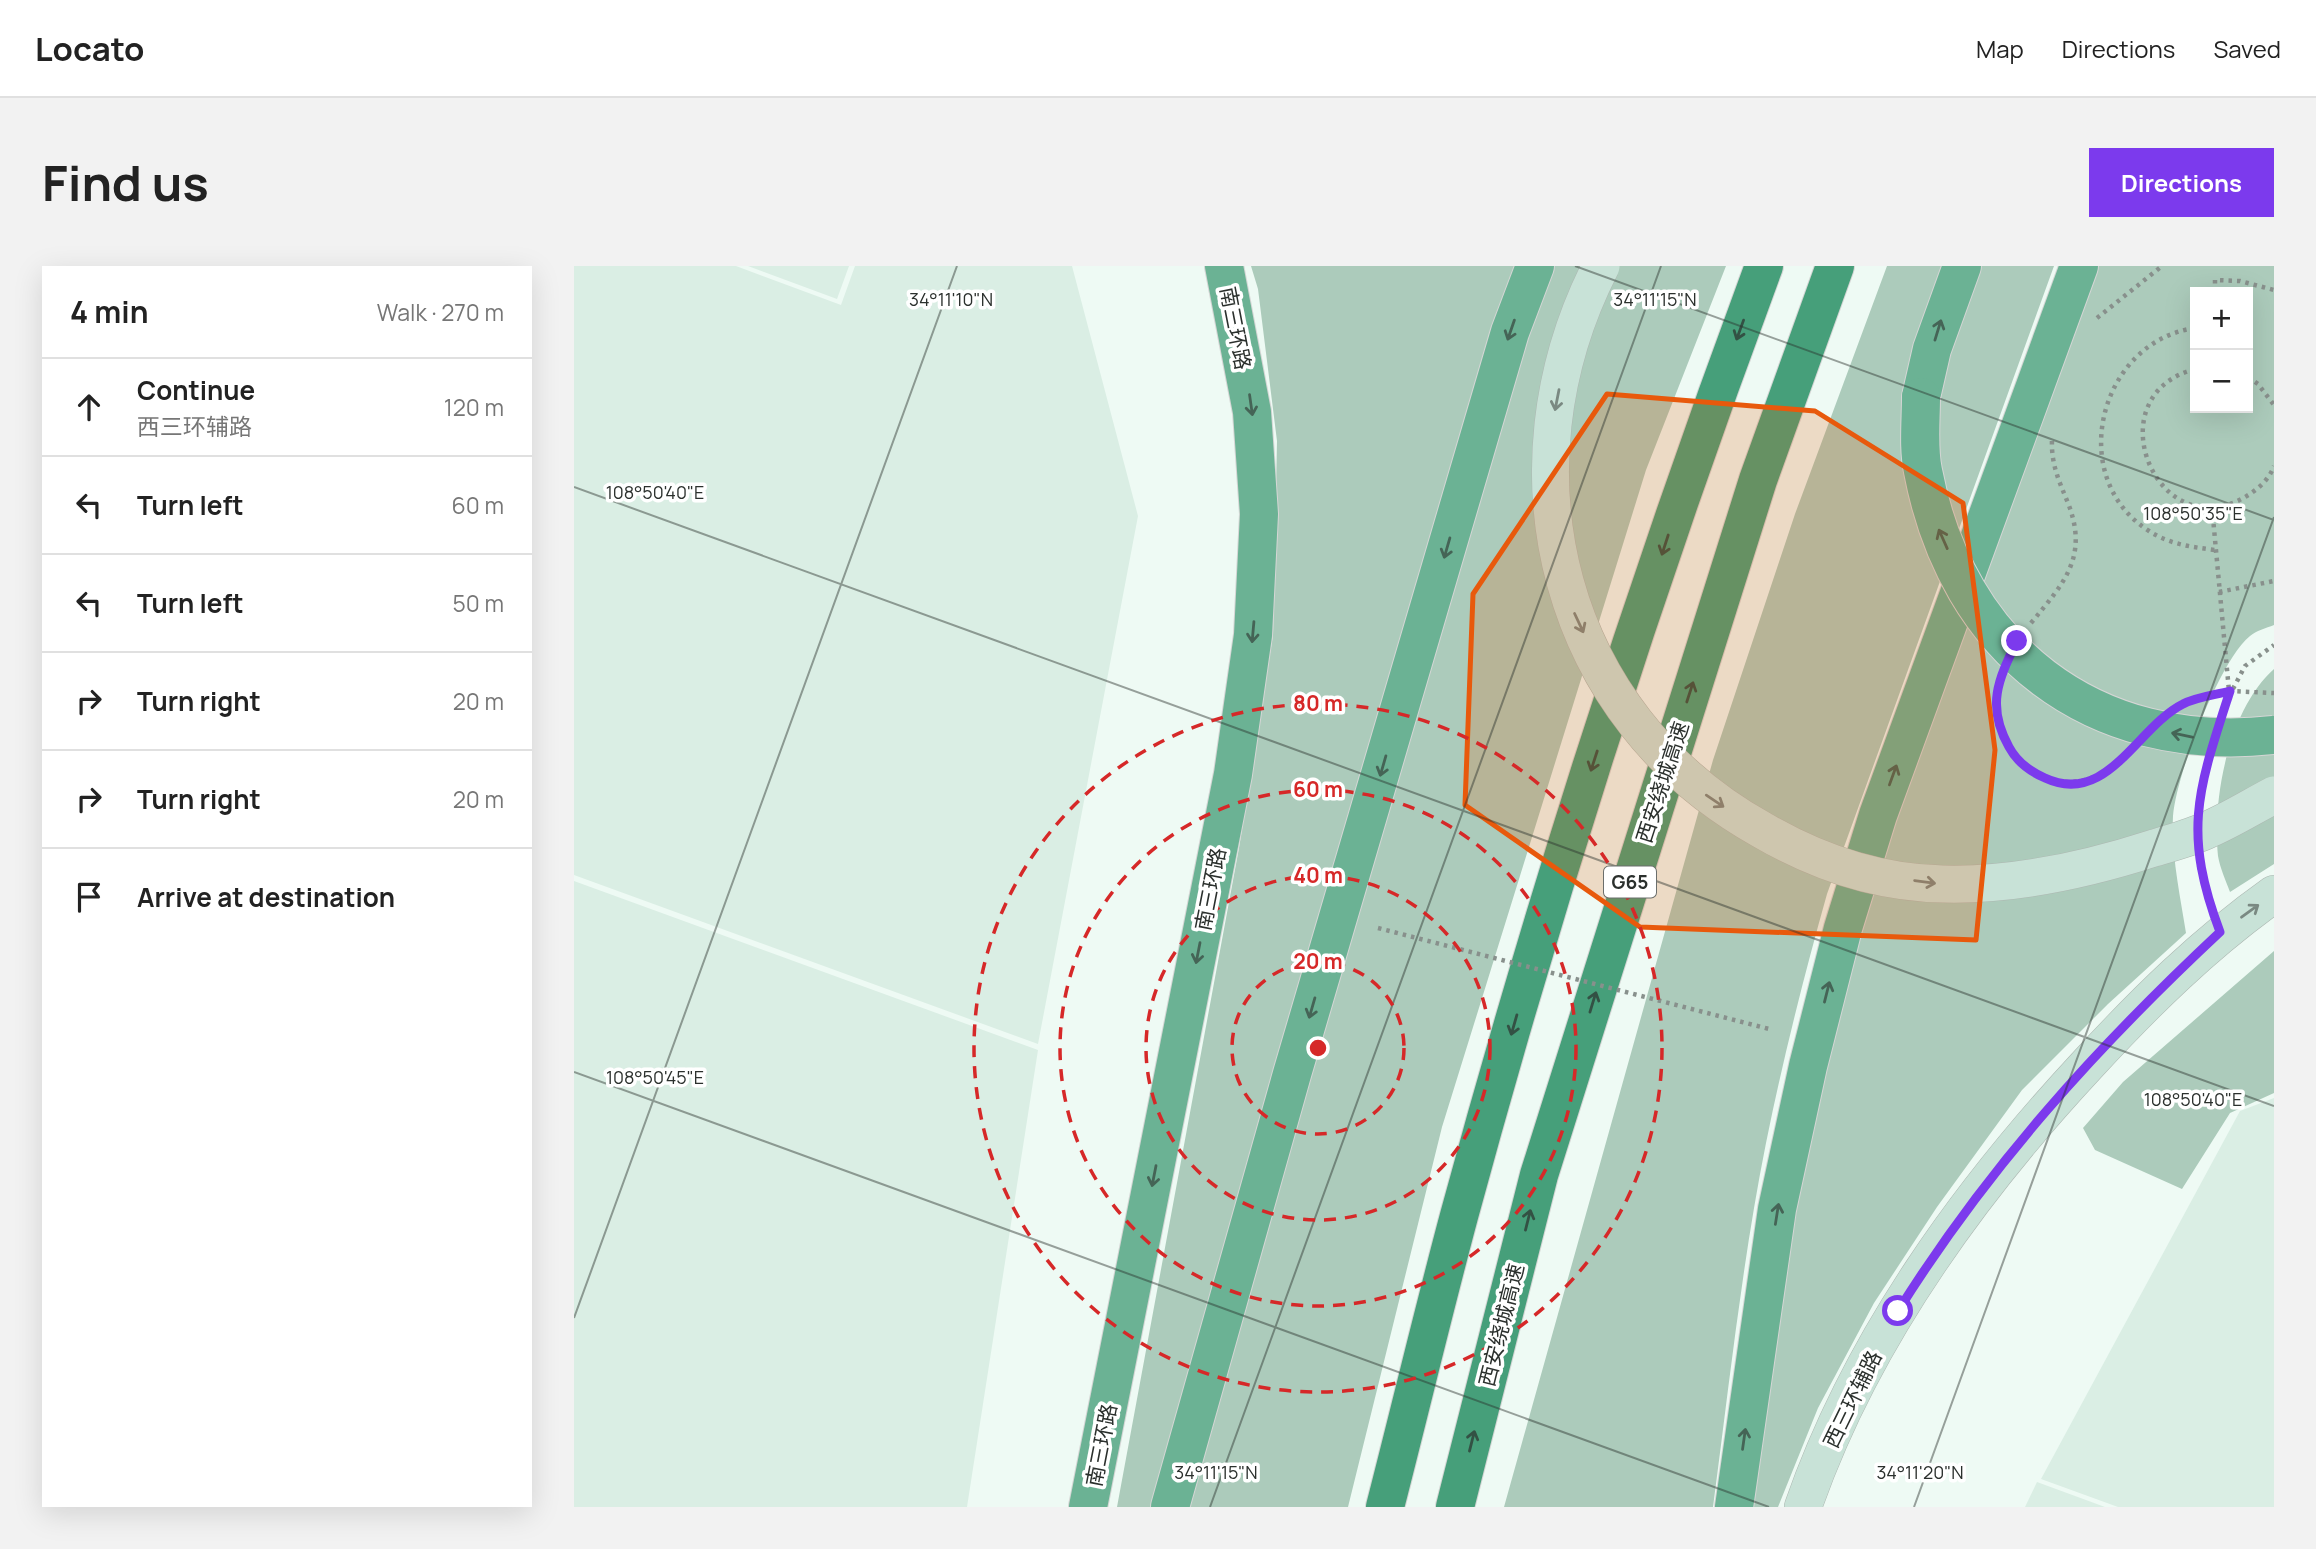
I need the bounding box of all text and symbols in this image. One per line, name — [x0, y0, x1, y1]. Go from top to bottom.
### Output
text: Locato — [35, 26, 145, 71]
text: Map — [1976, 32, 2024, 65]
text: Directions — [2062, 32, 2175, 65]
text: Saved — [2213, 32, 2281, 65]
button: Directions — [2089, 148, 2274, 217]
text: Find us — [42, 149, 209, 216]
street label: 南三环路 — [1214, 284, 1258, 372]
text: 34°11'10"N — [909, 287, 993, 311]
text: 34°11'15"N — [1613, 287, 1697, 311]
map controls — [2190, 287, 2253, 413]
button: + — [2190, 287, 2253, 350]
text: 4 min — [70, 291, 148, 332]
text: Walk · 270 m — [377, 296, 504, 328]
one-way arrow — [1733, 318, 1746, 340]
one-way arrow — [1504, 319, 1517, 341]
one-way arrow — [1932, 320, 1945, 342]
button: − — [2190, 350, 2253, 413]
text: Continue — [137, 372, 255, 408]
icon: ahead — [70, 388, 108, 426]
one-way arrow — [1549, 388, 1563, 411]
text: 120 m — [444, 391, 504, 423]
one-way arrow — [1244, 393, 1257, 416]
text: 西三环辅路 — [137, 410, 252, 442]
text: 108°50'40"E — [606, 480, 704, 504]
icon: left — [70, 486, 108, 524]
text: Turn left — [137, 487, 244, 523]
text: 60 m — [452, 489, 504, 521]
text: 108°50'35"E — [2143, 501, 2243, 525]
one-way arrow — [1936, 529, 1949, 550]
one-way arrow — [1658, 533, 1670, 555]
one-way arrow — [1439, 537, 1452, 559]
icon: left — [70, 584, 108, 622]
text: Turn left — [137, 585, 244, 621]
text: 50 m — [453, 587, 504, 619]
one-way arrow — [1573, 612, 1586, 633]
one-way arrow — [1246, 620, 1259, 643]
route end — [2001, 625, 2032, 656]
one-way arrow — [1685, 681, 1698, 703]
icon: right — [70, 682, 108, 720]
text: Turn right — [137, 683, 261, 719]
text: 20 m — [453, 685, 504, 717]
text: 80 m — [1293, 689, 1343, 717]
street label: 西安绕城高速 — [1629, 718, 1695, 846]
one-way arrow — [2171, 728, 2194, 742]
one-way arrow — [1587, 749, 1600, 771]
one-way arrow — [1375, 755, 1388, 777]
one-way arrow — [1888, 764, 1900, 786]
text: 60 m — [1293, 775, 1343, 803]
icon: right — [70, 780, 108, 818]
text: Turn right — [137, 781, 261, 817]
text: 20 m — [453, 783, 504, 815]
one-way arrow — [1705, 794, 1724, 808]
street label: 南三环路 — [1188, 845, 1232, 933]
text: 40 m — [1293, 861, 1343, 889]
road number: G65 — [1604, 866, 1656, 898]
one-way arrow — [1913, 876, 1935, 889]
icon: arrive — [70, 878, 108, 916]
text: Arrive at destination — [137, 879, 395, 915]
one-way arrow — [2240, 904, 2259, 918]
one-way arrow — [1190, 941, 1204, 964]
text: 20 m — [1293, 947, 1343, 975]
one-way arrow — [1821, 981, 1834, 1004]
one-way arrow — [1587, 992, 1600, 1014]
one-way arrow — [1304, 997, 1317, 1019]
one-way arrow — [1507, 1014, 1520, 1036]
centre of rings — [1306, 1036, 1330, 1060]
text: 108°50'45"E — [606, 1065, 704, 1089]
text: 108°50'40"E — [2144, 1087, 2242, 1111]
one-way arrow — [1146, 1164, 1160, 1187]
one-way arrow — [1771, 1203, 1784, 1226]
one-way arrow — [1522, 1209, 1535, 1232]
street label: 西安绕城高速 — [1472, 1260, 1530, 1390]
route start — [1882, 1295, 1913, 1326]
street label: 西三环辅路 — [1816, 1346, 1888, 1452]
street label: 南三环路 — [1079, 1401, 1123, 1489]
one-way arrow — [1738, 1429, 1751, 1451]
one-way arrow — [1466, 1430, 1479, 1453]
text: 34°11'15"N — [1174, 1460, 1258, 1484]
text: 34°11'20"N — [1876, 1460, 1964, 1484]

